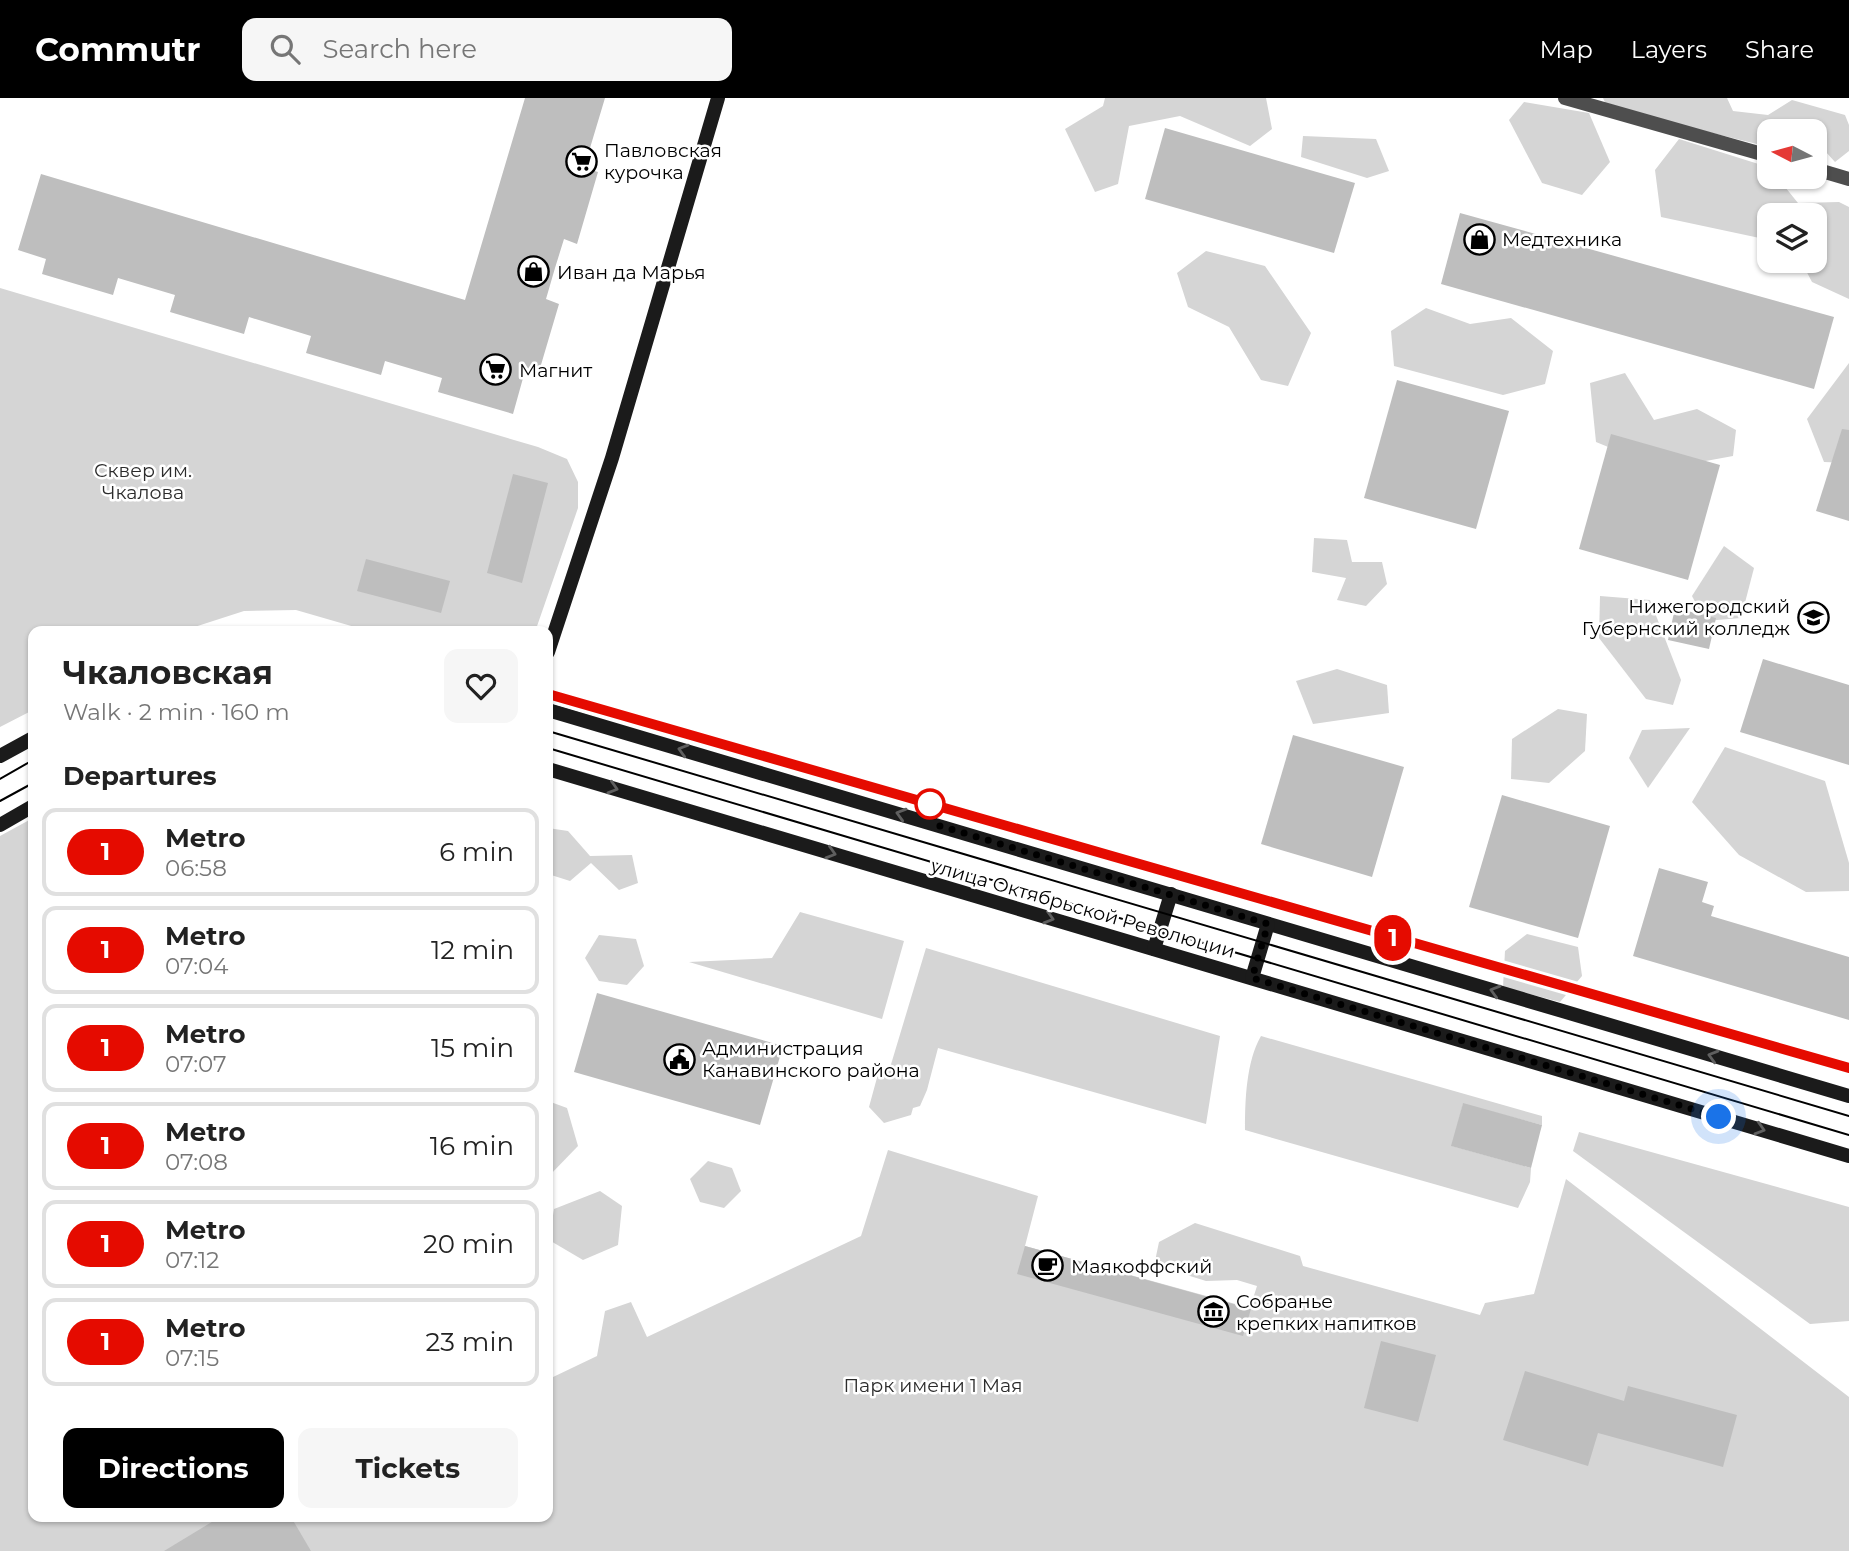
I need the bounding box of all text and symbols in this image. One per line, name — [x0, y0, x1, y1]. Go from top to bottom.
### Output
search box — [242, 18, 732, 81]
text: Commutr — [35, 29, 200, 69]
icon: search — [266, 30, 304, 68]
text: Search here — [322, 33, 477, 65]
text: Map — [1539, 35, 1593, 64]
text: Layers — [1631, 35, 1707, 64]
text: Share — [1745, 35, 1814, 64]
north arrow — [1757, 119, 1827, 189]
map controls — [1757, 119, 1827, 273]
place label: Павловская курочка — [604, 139, 722, 184]
supermarket icon: Павловская курочка — [564, 144, 598, 178]
button: layers — [1757, 203, 1827, 273]
shop icon: Медтехника — [1462, 222, 1496, 256]
place label: Медтехника — [1502, 228, 1622, 251]
shop icon: Иван да Марья — [517, 255, 551, 289]
place label: Иван да Марья — [557, 261, 705, 284]
supermarket icon: Магнит — [479, 353, 513, 387]
place label: Магнит — [519, 359, 592, 382]
park label: Сквер им. Чкалова — [94, 459, 192, 504]
place label: Нижегородский Губернский колледж — [1582, 595, 1790, 640]
school or university icon: Нижегородский Губернский колледж — [1796, 600, 1830, 634]
button: heart — [444, 649, 518, 723]
text: Чкаловская — [63, 652, 273, 692]
text: Walk · 2 min · 160 m — [63, 698, 290, 726]
one-way arrow — [677, 743, 689, 758]
text: Departures — [63, 760, 217, 792]
one-way arrow — [607, 780, 619, 795]
unlabelled marker — [915, 789, 945, 819]
one-way arrow — [895, 808, 907, 823]
text: Metro — [165, 822, 246, 854]
text: 6 min — [439, 836, 514, 868]
text: 1 — [101, 837, 110, 866]
one-way arrow — [825, 844, 837, 859]
text: 06:58 — [165, 854, 227, 882]
street label: улица Октябрьской Революции — [927, 854, 1238, 963]
one-way arrow — [1043, 909, 1055, 924]
line badge: 1 — [1370, 915, 1416, 961]
text: Metro — [165, 920, 246, 952]
text: 1 — [1388, 923, 1398, 952]
text: 12 min — [431, 934, 514, 966]
text: 1 — [101, 935, 110, 964]
text: 07:04 — [165, 952, 228, 980]
one-way arrow — [1489, 985, 1501, 1000]
text: Metro — [165, 1018, 246, 1050]
text: 15 min — [431, 1032, 514, 1064]
text: 1 — [101, 1033, 110, 1062]
place label: Администрация Канавинского района — [702, 1037, 920, 1082]
public building icon: Администрация Канавинского района — [662, 1042, 696, 1076]
one-way arrow — [1707, 1049, 1719, 1064]
text: 07:07 — [165, 1050, 227, 1078]
your location — [1701, 1099, 1736, 1134]
text: Metro — [165, 1116, 246, 1148]
one-way arrow — [1754, 1121, 1766, 1136]
text: 16 min — [430, 1130, 514, 1162]
text: 1 — [101, 1131, 110, 1160]
text: 07:08 — [165, 1148, 228, 1176]
text: Metro — [165, 1214, 246, 1246]
text: 20 min — [423, 1228, 514, 1260]
text: 1 — [101, 1229, 110, 1258]
text: 07:12 — [165, 1246, 219, 1274]
cafe icon: Маякоффский — [1031, 1249, 1065, 1283]
place label: Маякоффский — [1071, 1255, 1212, 1278]
place label: Собранье крепких напитков — [1236, 1290, 1417, 1335]
museum icon: Собранье крепких напитков — [1196, 1295, 1230, 1329]
text: Metro — [165, 1312, 246, 1344]
text: 23 min — [426, 1326, 514, 1358]
text: 1 — [101, 1327, 110, 1356]
text: 07:15 — [165, 1344, 219, 1372]
park label: Парк имени 1 Мая — [843, 1374, 1023, 1397]
button: Directions — [63, 1428, 284, 1508]
button: Tickets — [298, 1428, 518, 1508]

